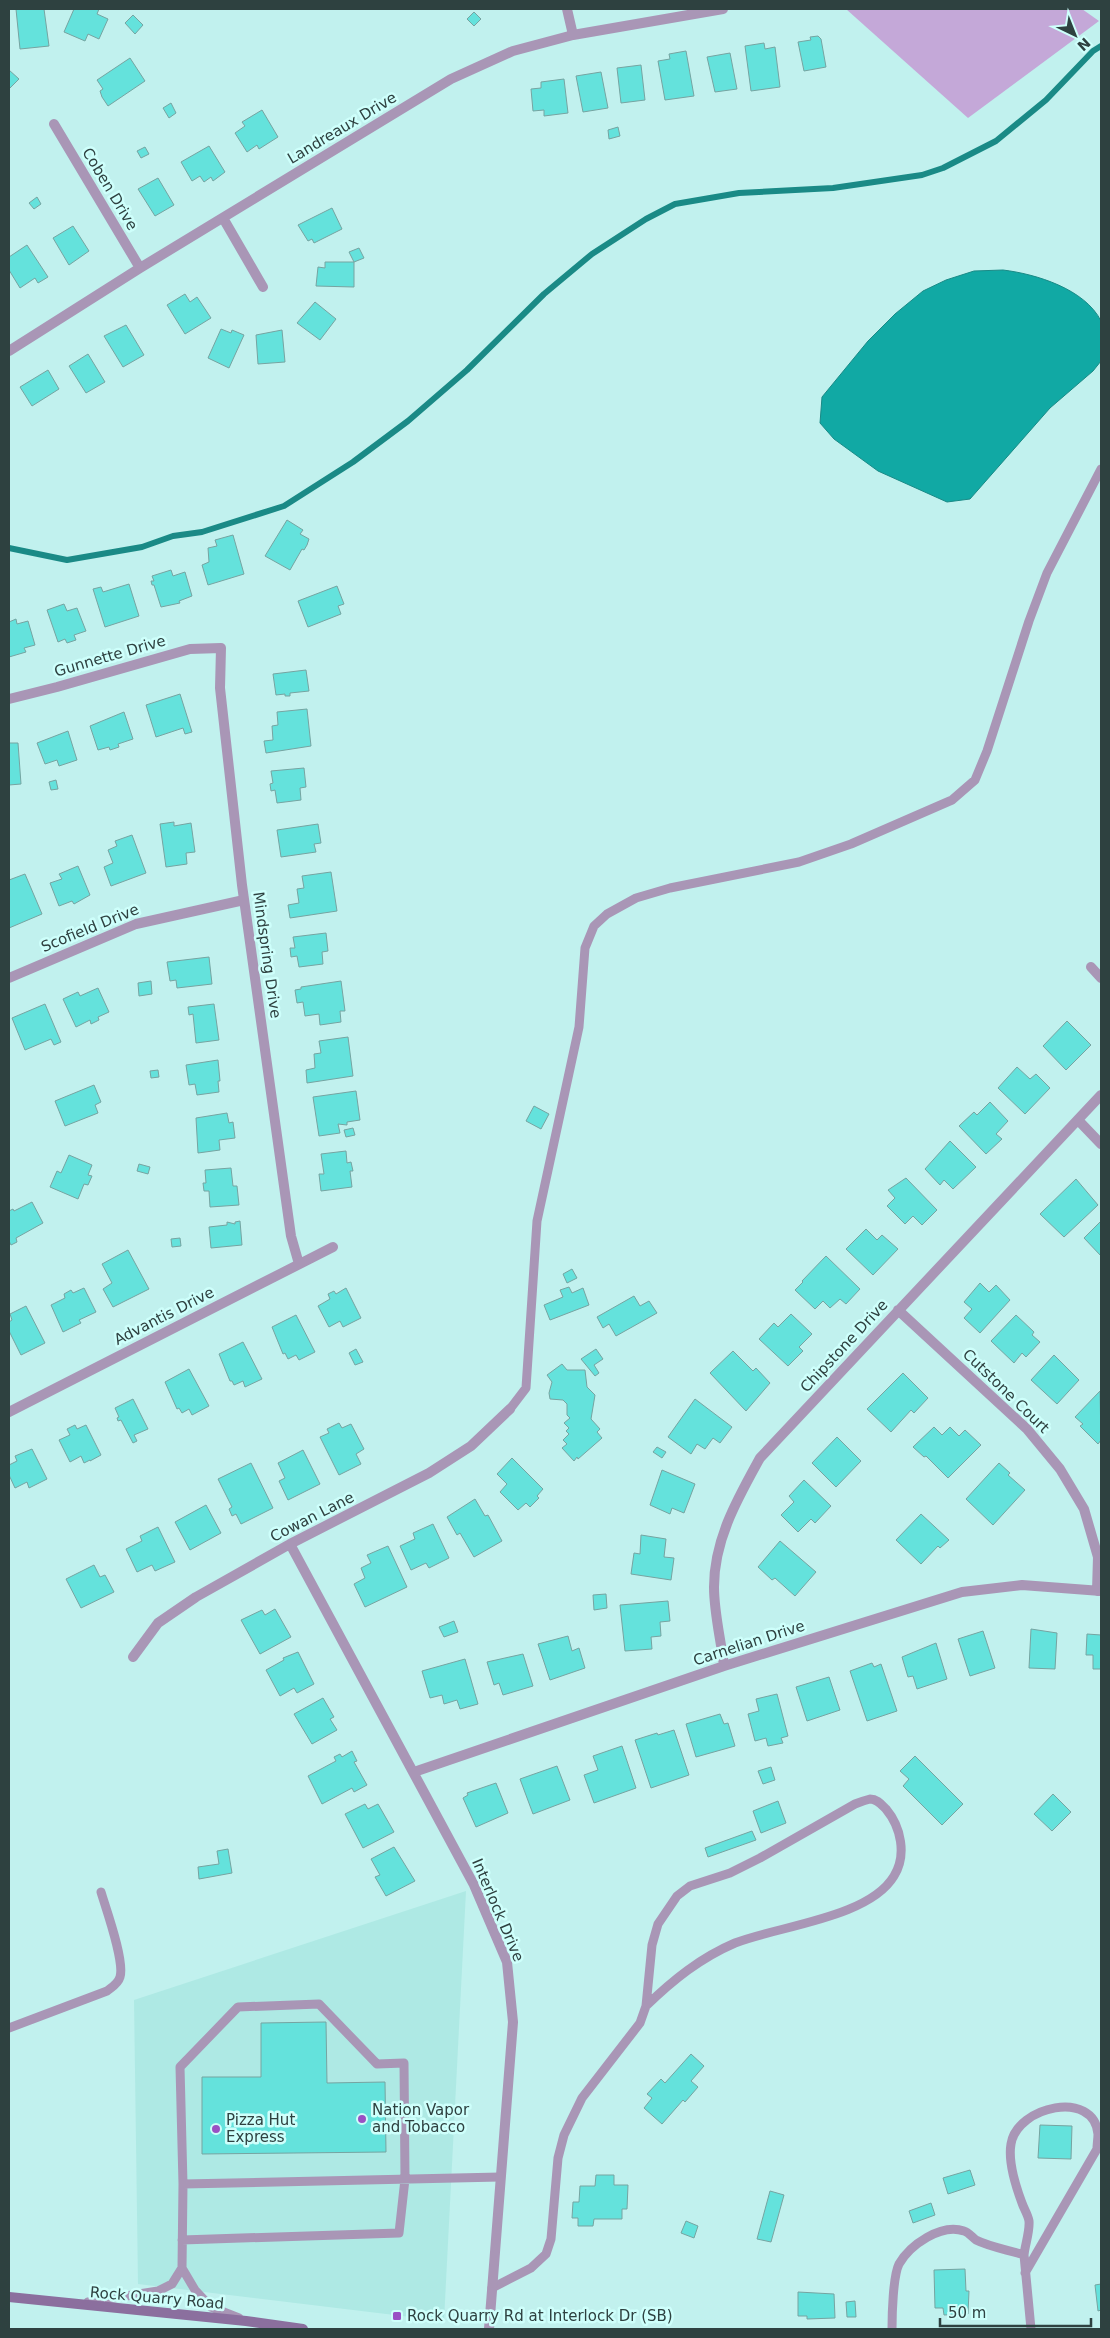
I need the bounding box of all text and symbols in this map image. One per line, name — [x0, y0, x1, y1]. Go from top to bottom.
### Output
north arrow — [1050, 10, 1100, 60]
text: N — [1074, 35, 1094, 54]
street label: Landreaux Drive — [284, 88, 400, 168]
street label: Coben Drive — [78, 145, 142, 233]
street label: Gunnette Drive — [52, 631, 168, 681]
street label: Mindspring Drive — [249, 891, 285, 1019]
street label: Scofield Drive — [38, 900, 142, 956]
street label: Advantis Drive — [111, 1283, 217, 1349]
street label: Chipstone Drive — [796, 1296, 892, 1396]
street label: Cutstone Court — [959, 1345, 1053, 1437]
street label: Cowan Lane — [267, 1488, 357, 1546]
street label: Carnelian Drive — [691, 1617, 807, 1669]
street label: Interlock Drive — [468, 1856, 528, 1964]
place label: Nation Vapor and Tobacco — [372, 2101, 470, 2136]
place label: Pizza Hut Express — [226, 2111, 295, 2146]
marker: Nation Vapor and Tobacco — [356, 2113, 368, 2125]
marker: Pizza Hut Express — [210, 2123, 222, 2135]
street label: Rock Quarry Road — [89, 2283, 225, 2313]
scale bar — [940, 2296, 1091, 2328]
text: 50 m — [948, 2304, 986, 2322]
place label: Rock Quarry Rd at Interlock Dr (SB) — [407, 2307, 673, 2325]
marker: Rock Quarry Rd at Interlock Dr (SB) — [391, 2310, 403, 2322]

